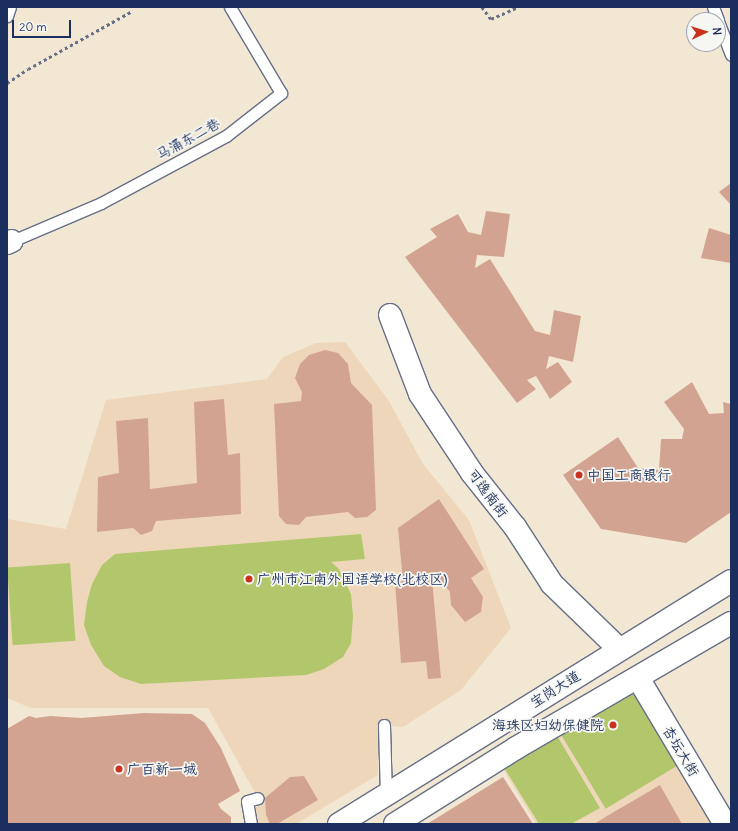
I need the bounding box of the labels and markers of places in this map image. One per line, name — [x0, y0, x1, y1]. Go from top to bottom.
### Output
place label: 中国工商银行 — [587, 467, 671, 483]
marker: 中国工商银行 — [574, 470, 584, 480]
place label: 广州市江南外国语学校(北校区) — [257, 571, 447, 587]
marker: 广州市江南外国语学校(北校区) — [244, 574, 254, 584]
place label: 海珠区妇幼保健院 — [492, 717, 604, 733]
marker: 海珠区妇幼保健院 — [607, 719, 619, 731]
place label: 广百新一城 — [127, 761, 197, 777]
marker: 广百新一城 — [114, 764, 124, 774]

